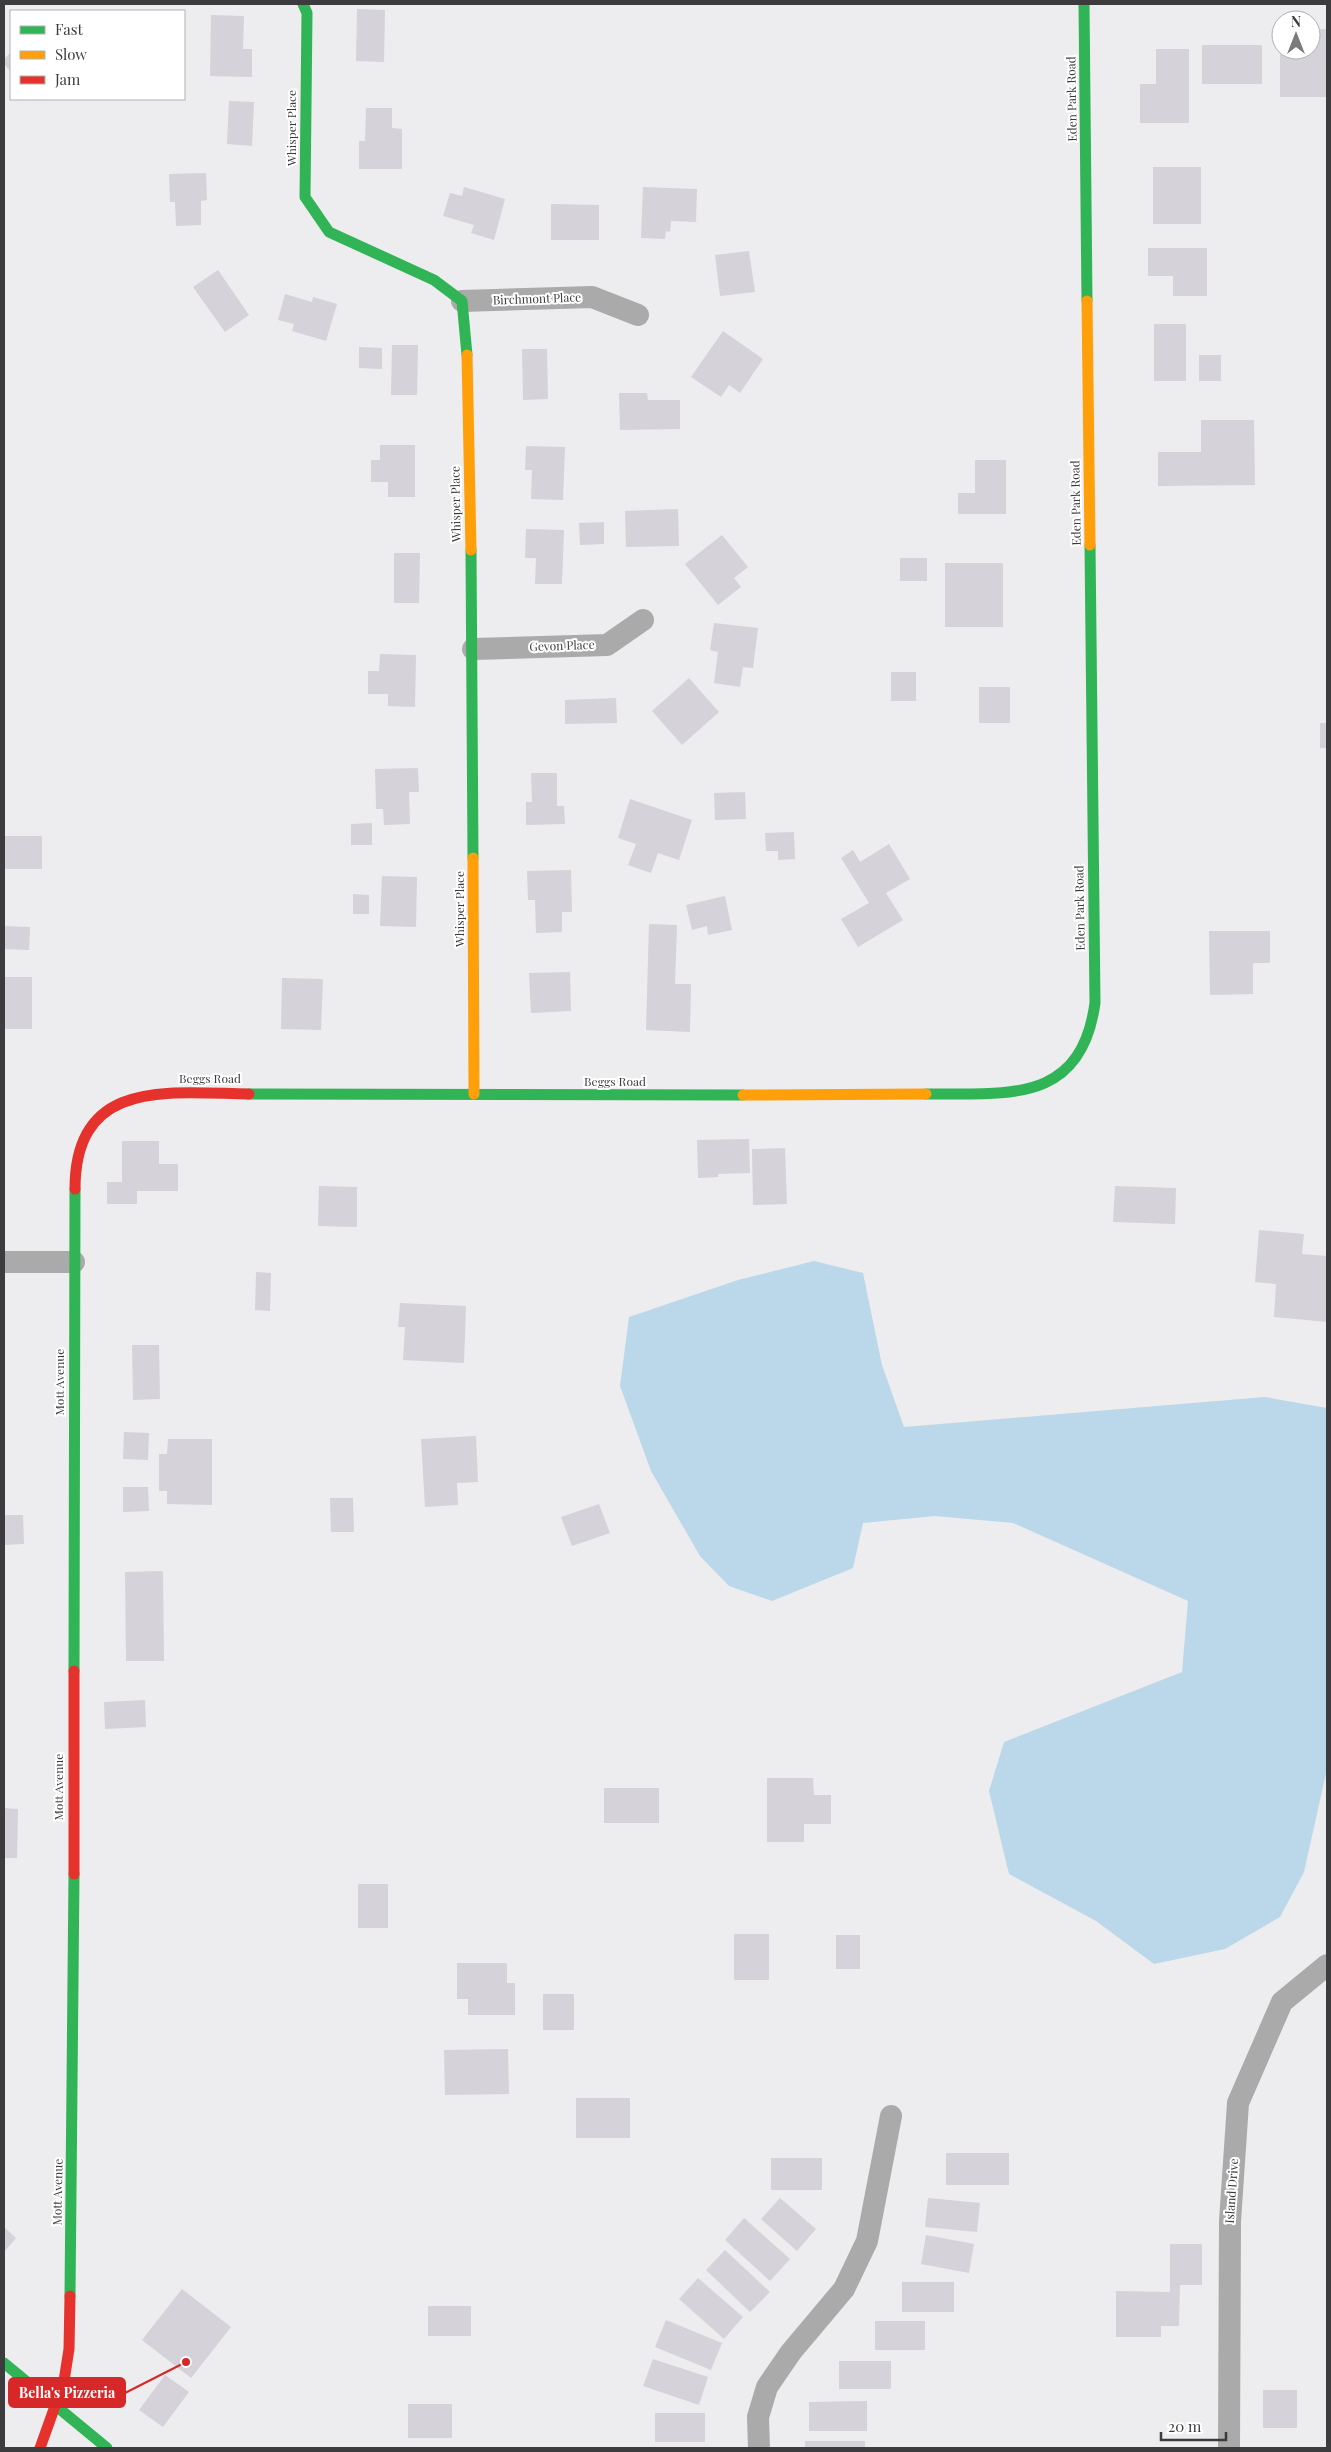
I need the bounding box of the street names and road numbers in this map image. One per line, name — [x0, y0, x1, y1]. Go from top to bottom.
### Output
street label: Eden Park Road — [1062, 56, 1080, 142]
street label: Whisper Place — [283, 90, 299, 167]
street label: Birchmont Place — [492, 288, 582, 308]
street label: Eden Park Road — [1066, 460, 1084, 546]
street label: Whisper Place — [446, 466, 464, 543]
street label: Gevon Place — [529, 636, 595, 654]
street label: Eden Park Road — [1070, 865, 1088, 951]
street label: Whisper Place — [451, 871, 467, 948]
street label: Beggs Road — [179, 1070, 241, 1086]
street label: Beggs Road — [584, 1073, 646, 1089]
street label: Mott Avenue — [51, 1349, 67, 1415]
street label: Mott Avenue — [50, 1754, 66, 1820]
street label: Mott Avenue — [48, 2158, 66, 2226]
street label: Island Drive — [1221, 2158, 1241, 2224]

